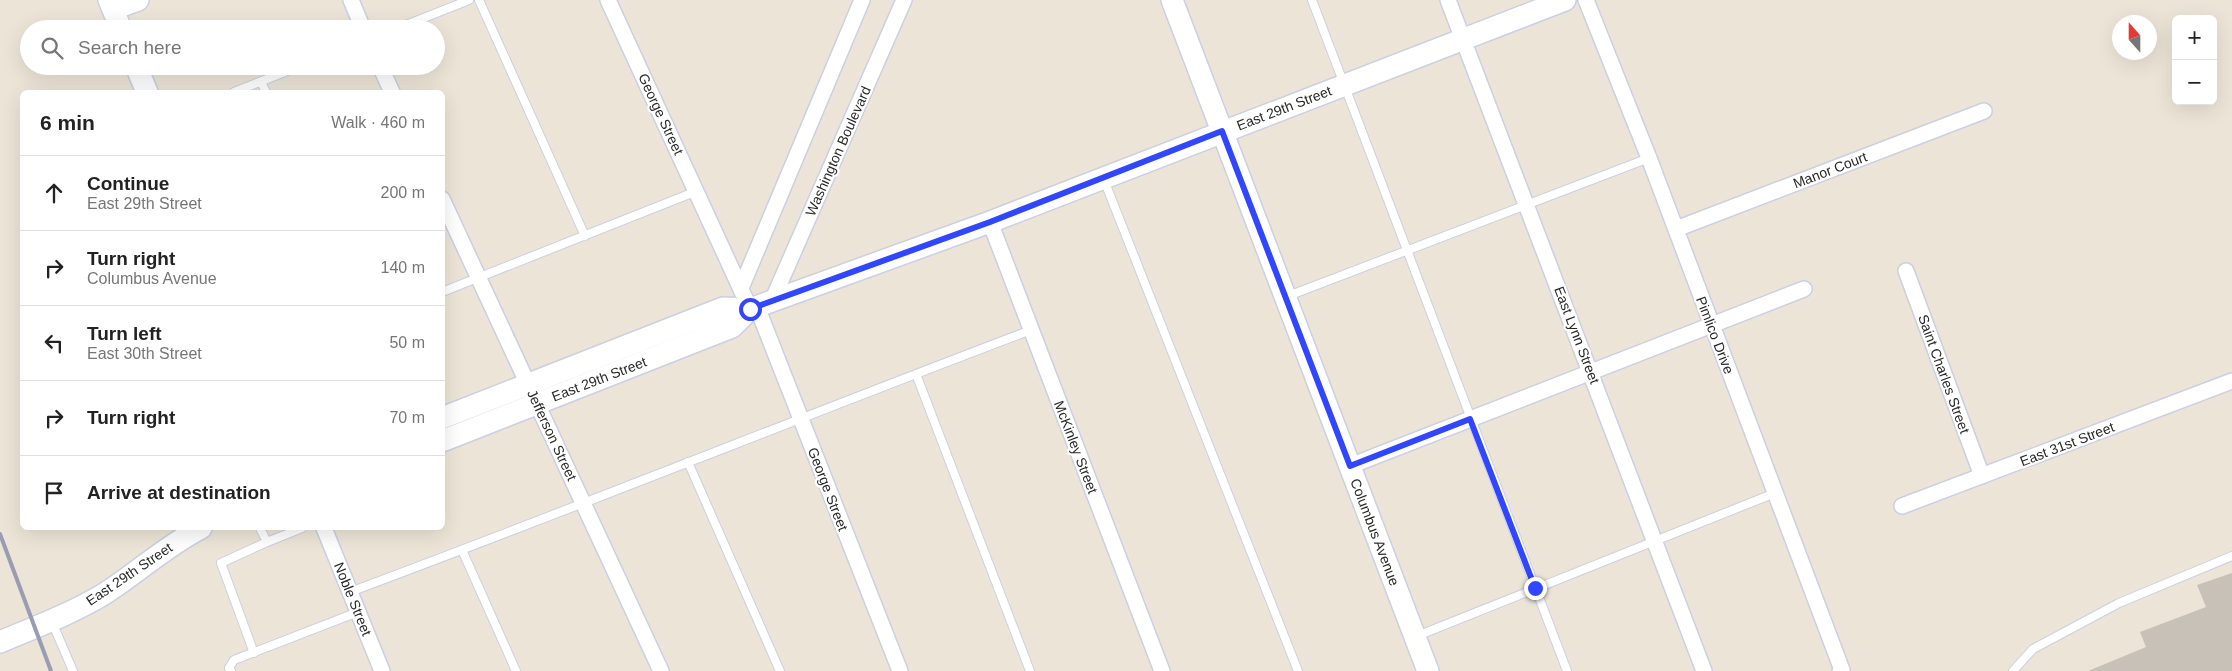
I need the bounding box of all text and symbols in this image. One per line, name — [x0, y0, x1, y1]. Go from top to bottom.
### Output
north arrow — [2112, 15, 2157, 60]
map controls — [2172, 15, 2217, 105]
button: + — [2172, 15, 2217, 60]
search box — [20, 20, 445, 75]
icon: search — [38, 34, 66, 62]
text: Search here — [78, 37, 182, 58]
button: − — [2172, 60, 2217, 105]
street label: George Street — [635, 71, 687, 157]
street label: East 29th Street — [1234, 83, 1334, 133]
street label: Washington Boulevard — [802, 84, 874, 218]
text: 6 min — [40, 111, 95, 134]
text: Walk · 460 m — [331, 114, 425, 131]
street label: Manor Court — [1791, 149, 1869, 191]
text: Continue — [87, 173, 169, 194]
icon: ahead — [40, 179, 68, 207]
text: 200 m — [381, 184, 425, 201]
text: East 29th Street — [87, 195, 202, 212]
text: Turn right — [87, 248, 175, 269]
icon: right — [40, 254, 68, 282]
text: 140 m — [381, 259, 425, 276]
text: Columbus Avenue — [87, 270, 217, 287]
street label: East Lynn Street — [1551, 284, 1603, 386]
street label: Pimlico Drive — [1693, 294, 1737, 376]
route start — [739, 298, 762, 321]
street label: Saint Charles Street — [1915, 312, 1973, 436]
text: Turn left — [87, 323, 162, 344]
icon: left — [40, 329, 68, 357]
text: 50 m — [389, 334, 425, 351]
text: East 30th Street — [87, 345, 202, 362]
street label: East 29th Street — [549, 354, 649, 404]
street label: Jefferson Street — [524, 387, 580, 483]
street label: McKinley Street — [1051, 398, 1101, 496]
icon: right — [40, 404, 68, 432]
text: Turn right — [87, 407, 175, 428]
text: 70 m — [389, 409, 425, 426]
street label: East 31st Street — [2018, 419, 2116, 469]
street label: George Street — [805, 445, 851, 533]
street label: Columbus Avenue — [1347, 476, 1403, 588]
icon: arrive — [40, 479, 68, 507]
text: Arrive at destination — [87, 482, 271, 503]
street label: East 29th Street — [83, 539, 175, 609]
street label: Noble Street — [331, 560, 375, 638]
route end — [1524, 577, 1547, 600]

